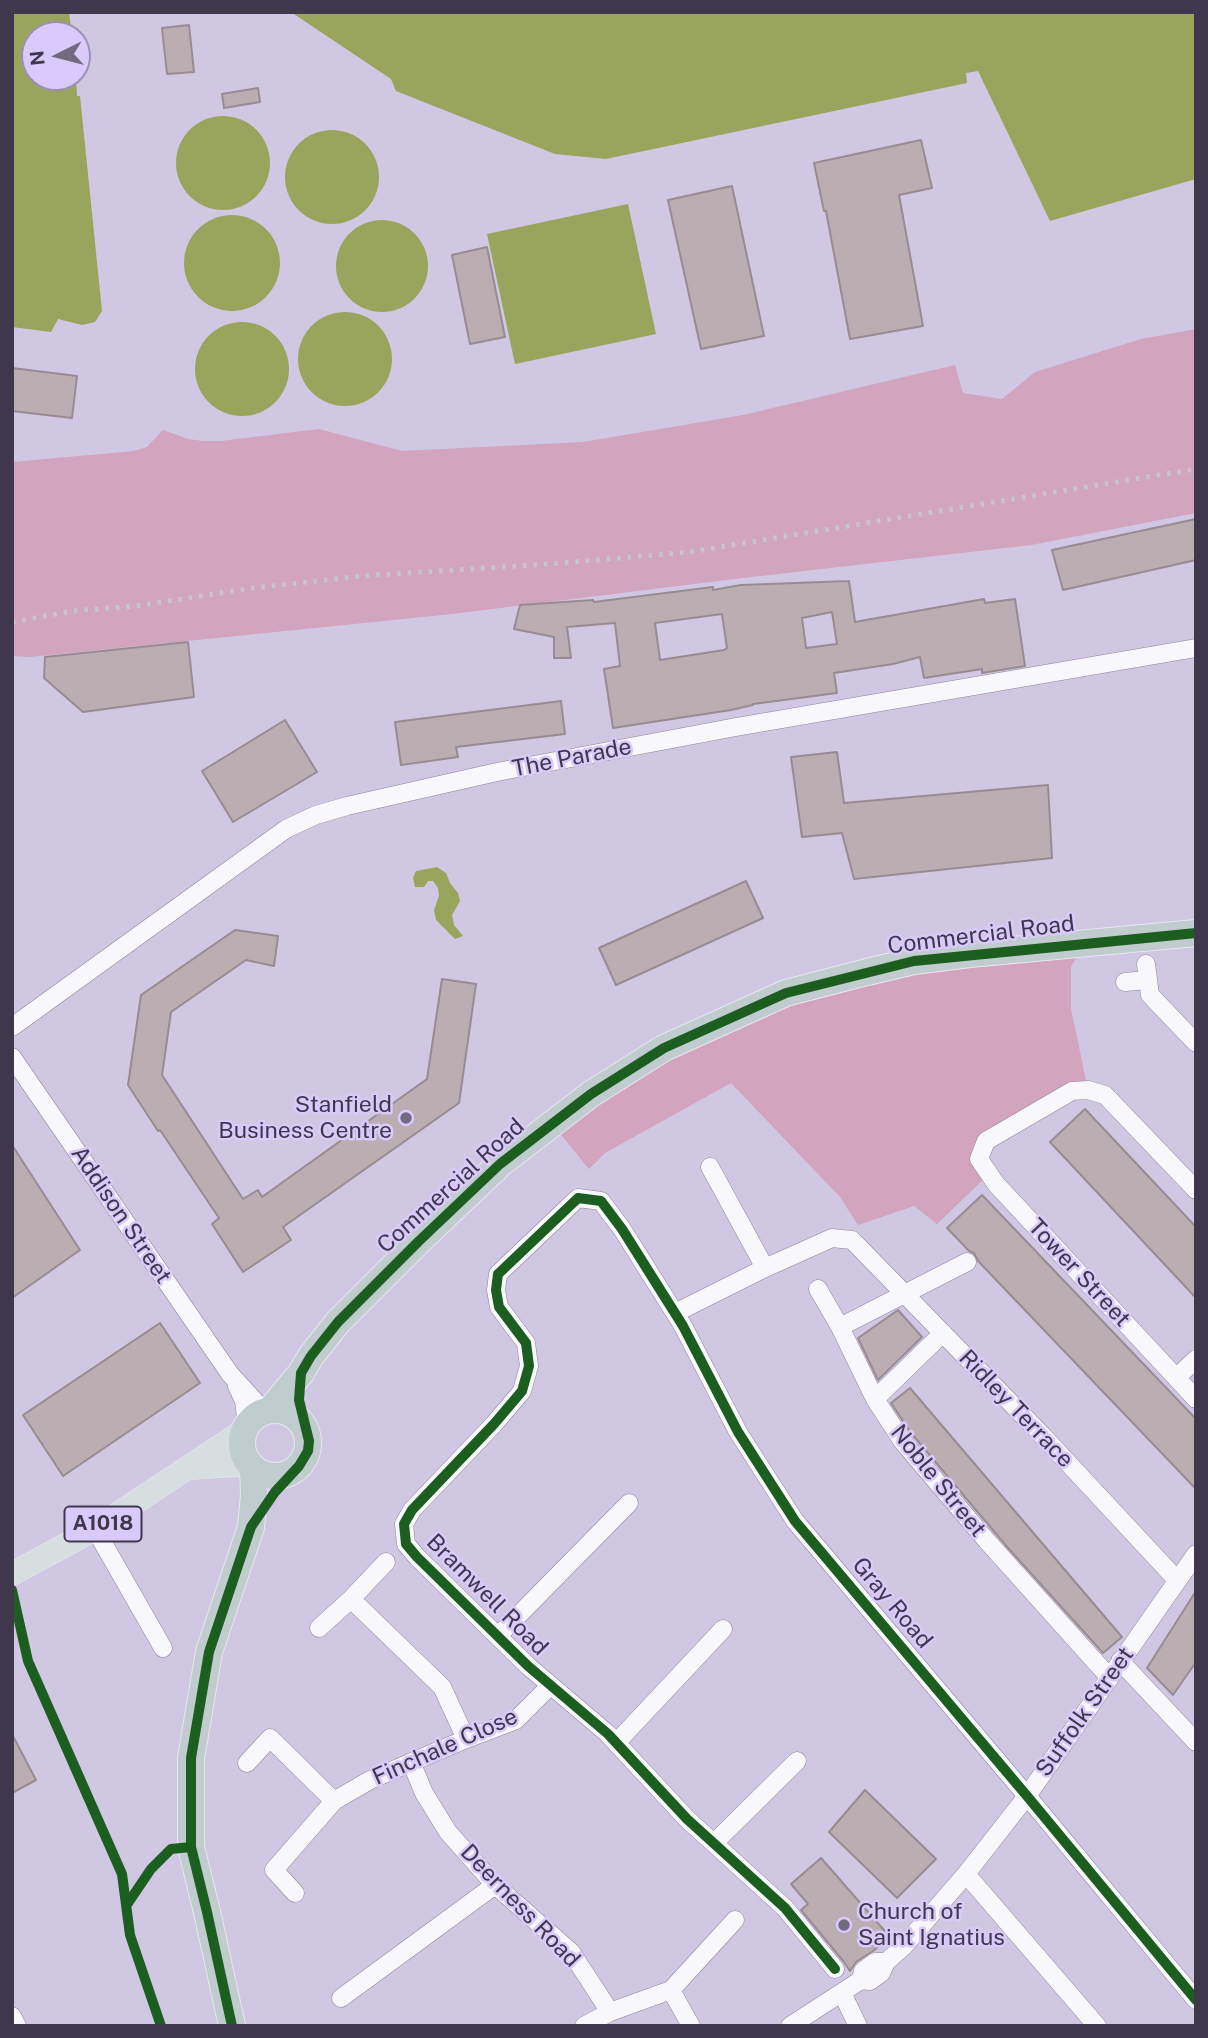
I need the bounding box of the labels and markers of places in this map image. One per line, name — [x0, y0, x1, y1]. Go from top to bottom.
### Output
place label: Stanfield Business Centre — [218, 1091, 392, 1145]
marker: Stanfield Business Centre — [398, 1110, 414, 1126]
place label: Church of Saint Ignatius — [858, 1898, 1005, 1952]
marker: Church of Saint Ignatius — [836, 1917, 852, 1933]

